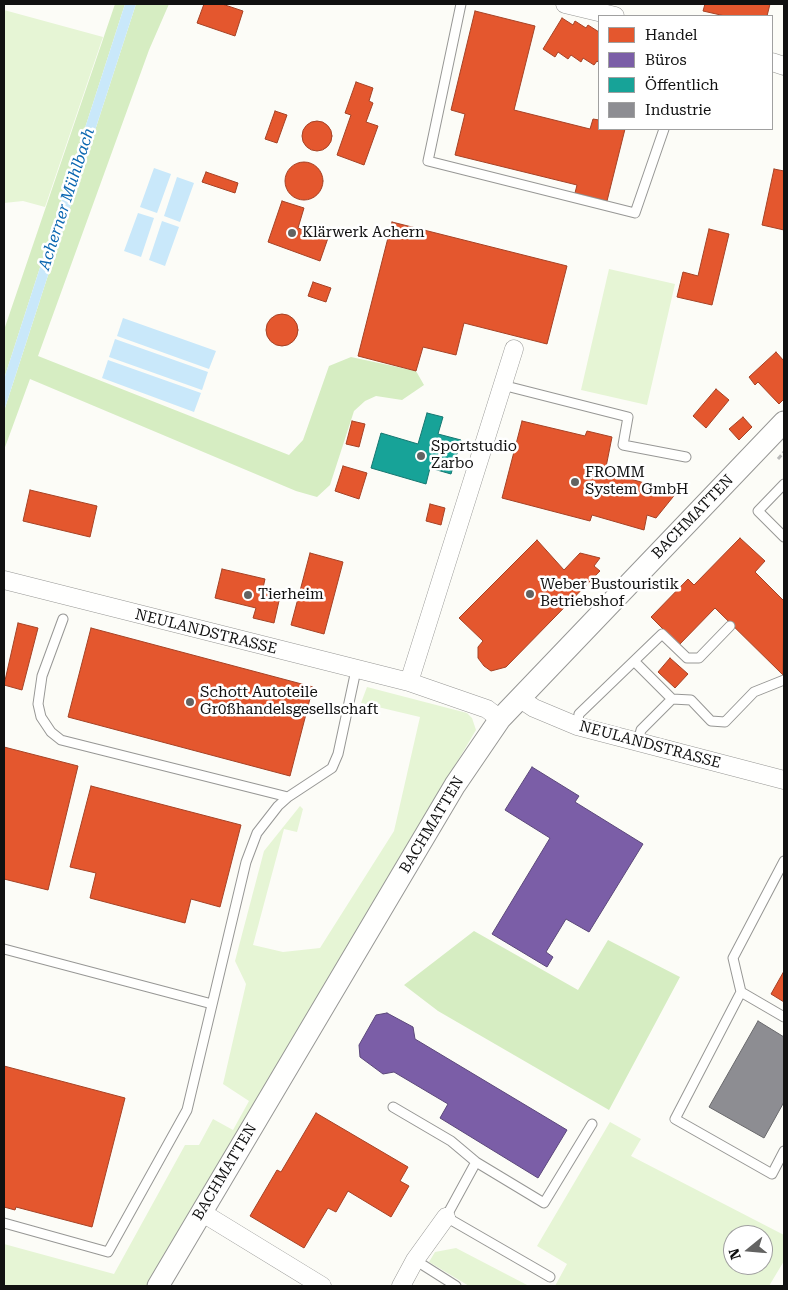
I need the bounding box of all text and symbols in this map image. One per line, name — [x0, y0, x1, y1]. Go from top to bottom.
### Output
legend — [598, 15, 773, 130]
text: Handel — [645, 26, 698, 44]
text: Büros — [645, 51, 687, 69]
text: Öffentlich — [645, 76, 719, 94]
text: Industrie — [645, 101, 711, 119]
water label: Acherner Mühlbach — [35, 125, 99, 273]
place label: Klärwerk Achern — [302, 224, 425, 242]
marker: Klärwerk Achern — [286, 227, 298, 239]
place label: Sportstudio Zarbo — [431, 438, 517, 473]
marker: Sportstudio Zarbo — [415, 450, 427, 462]
place label: FROMM System GmbH — [585, 464, 689, 499]
street label: BACHMATTEN — [648, 471, 738, 563]
marker: FROMM System GmbH — [569, 476, 581, 488]
place label: Weber Bustouristik Betriebshof — [540, 576, 679, 611]
place label: Tierheim — [258, 586, 324, 604]
marker: Weber Bustouristik Betriebshof — [524, 588, 536, 600]
marker: Tierheim — [242, 589, 254, 601]
street label: NEULANDSTRASSE — [133, 606, 279, 658]
place label: Schott Autoteile Gr0ßhandelsgesellschaft — [200, 684, 378, 719]
marker: Schott Autoteile Gr0ßhandelsgesellschaft — [184, 696, 196, 708]
street label: NEULANDSTRASSE — [577, 717, 723, 773]
street label: BACHMATTEN — [396, 773, 468, 877]
street label: BACHMATTEN — [189, 1120, 261, 1224]
north arrow — [723, 1225, 773, 1275]
text: N — [725, 1247, 744, 1262]

